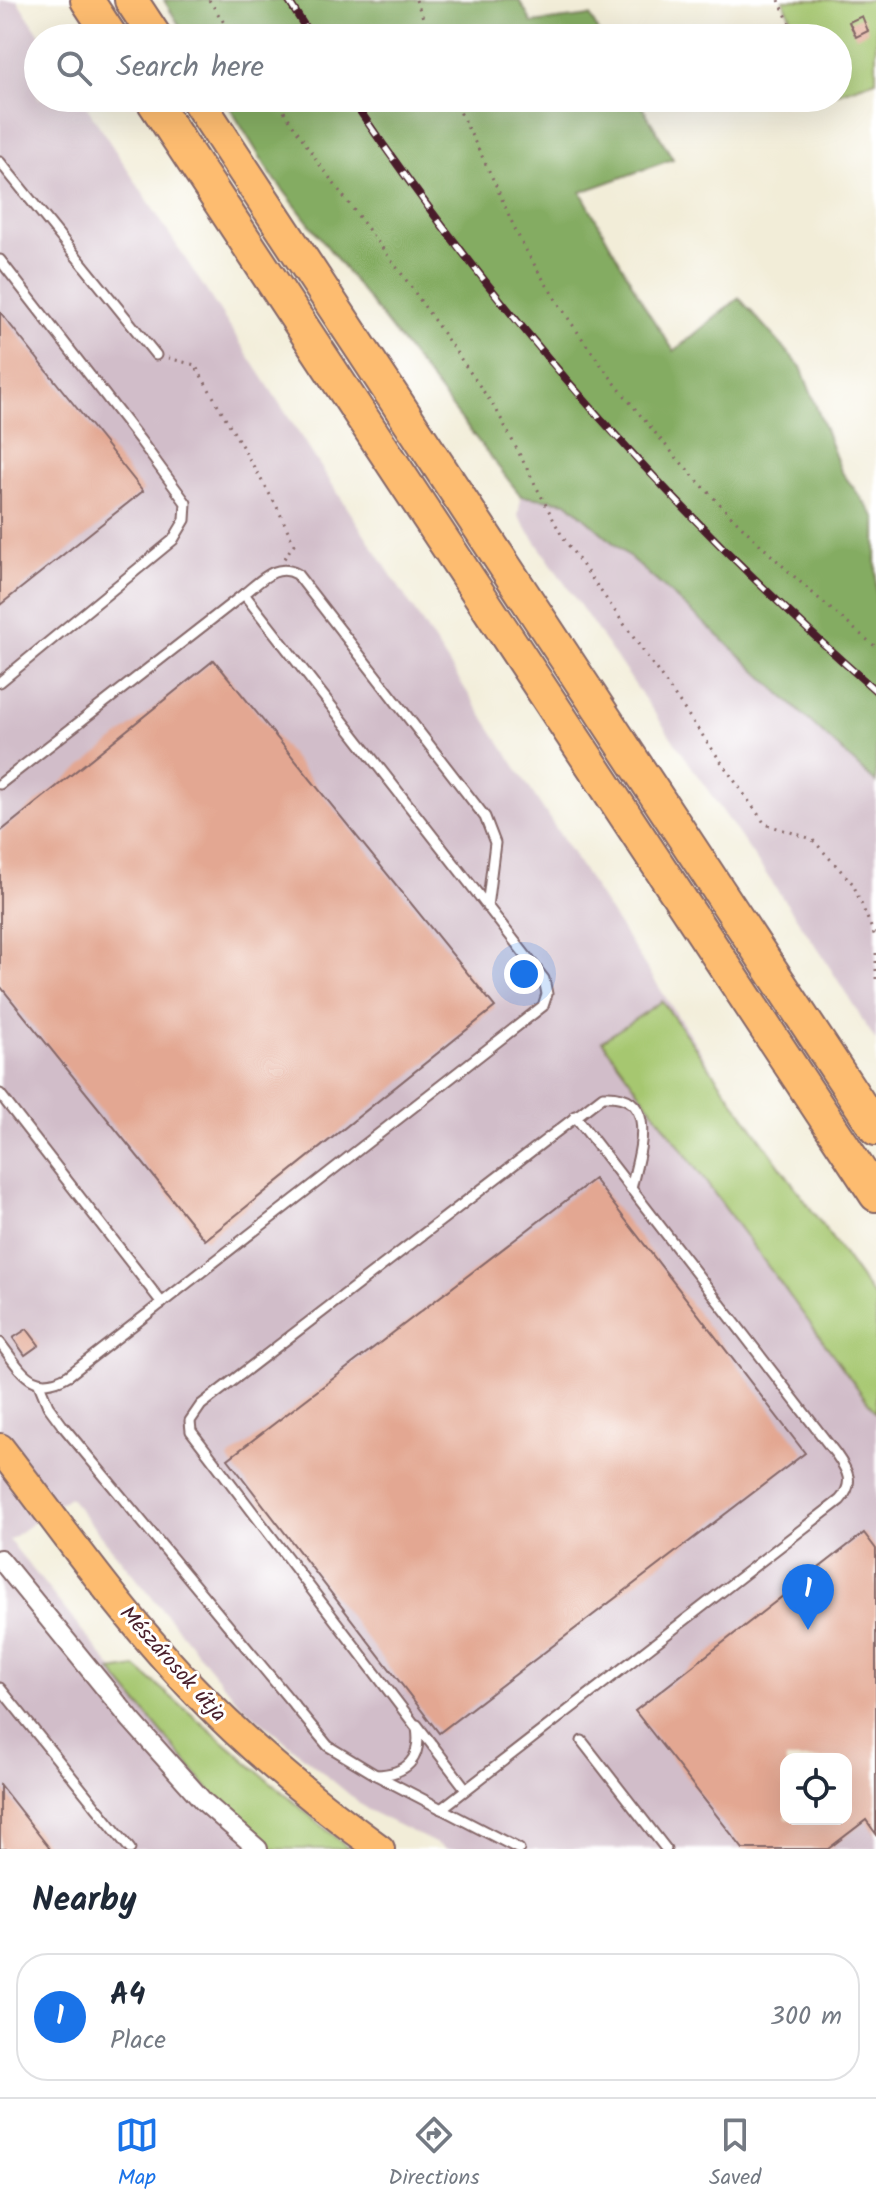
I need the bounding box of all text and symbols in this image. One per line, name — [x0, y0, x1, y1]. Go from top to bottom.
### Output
search box — [24, 24, 852, 112]
text: Search here — [116, 44, 264, 92]
icon: search — [52, 46, 96, 90]
your location — [504, 954, 544, 994]
pin: 1 — [782, 1564, 834, 1630]
street label: Mészárosok útja — [110, 1598, 234, 1731]
map controls — [780, 1753, 852, 1825]
button: locate — [780, 1753, 852, 1825]
text: Nearby — [32, 1874, 137, 1928]
text: A4 — [110, 1972, 145, 2020]
text: 1 — [56, 1996, 64, 2038]
text: 300 m — [770, 1996, 842, 2038]
text: Place — [110, 2020, 166, 2062]
tab: Map — [115, 2113, 159, 2196]
tab: Directions — [388, 2113, 480, 2196]
tab: Saved — [709, 2113, 761, 2196]

